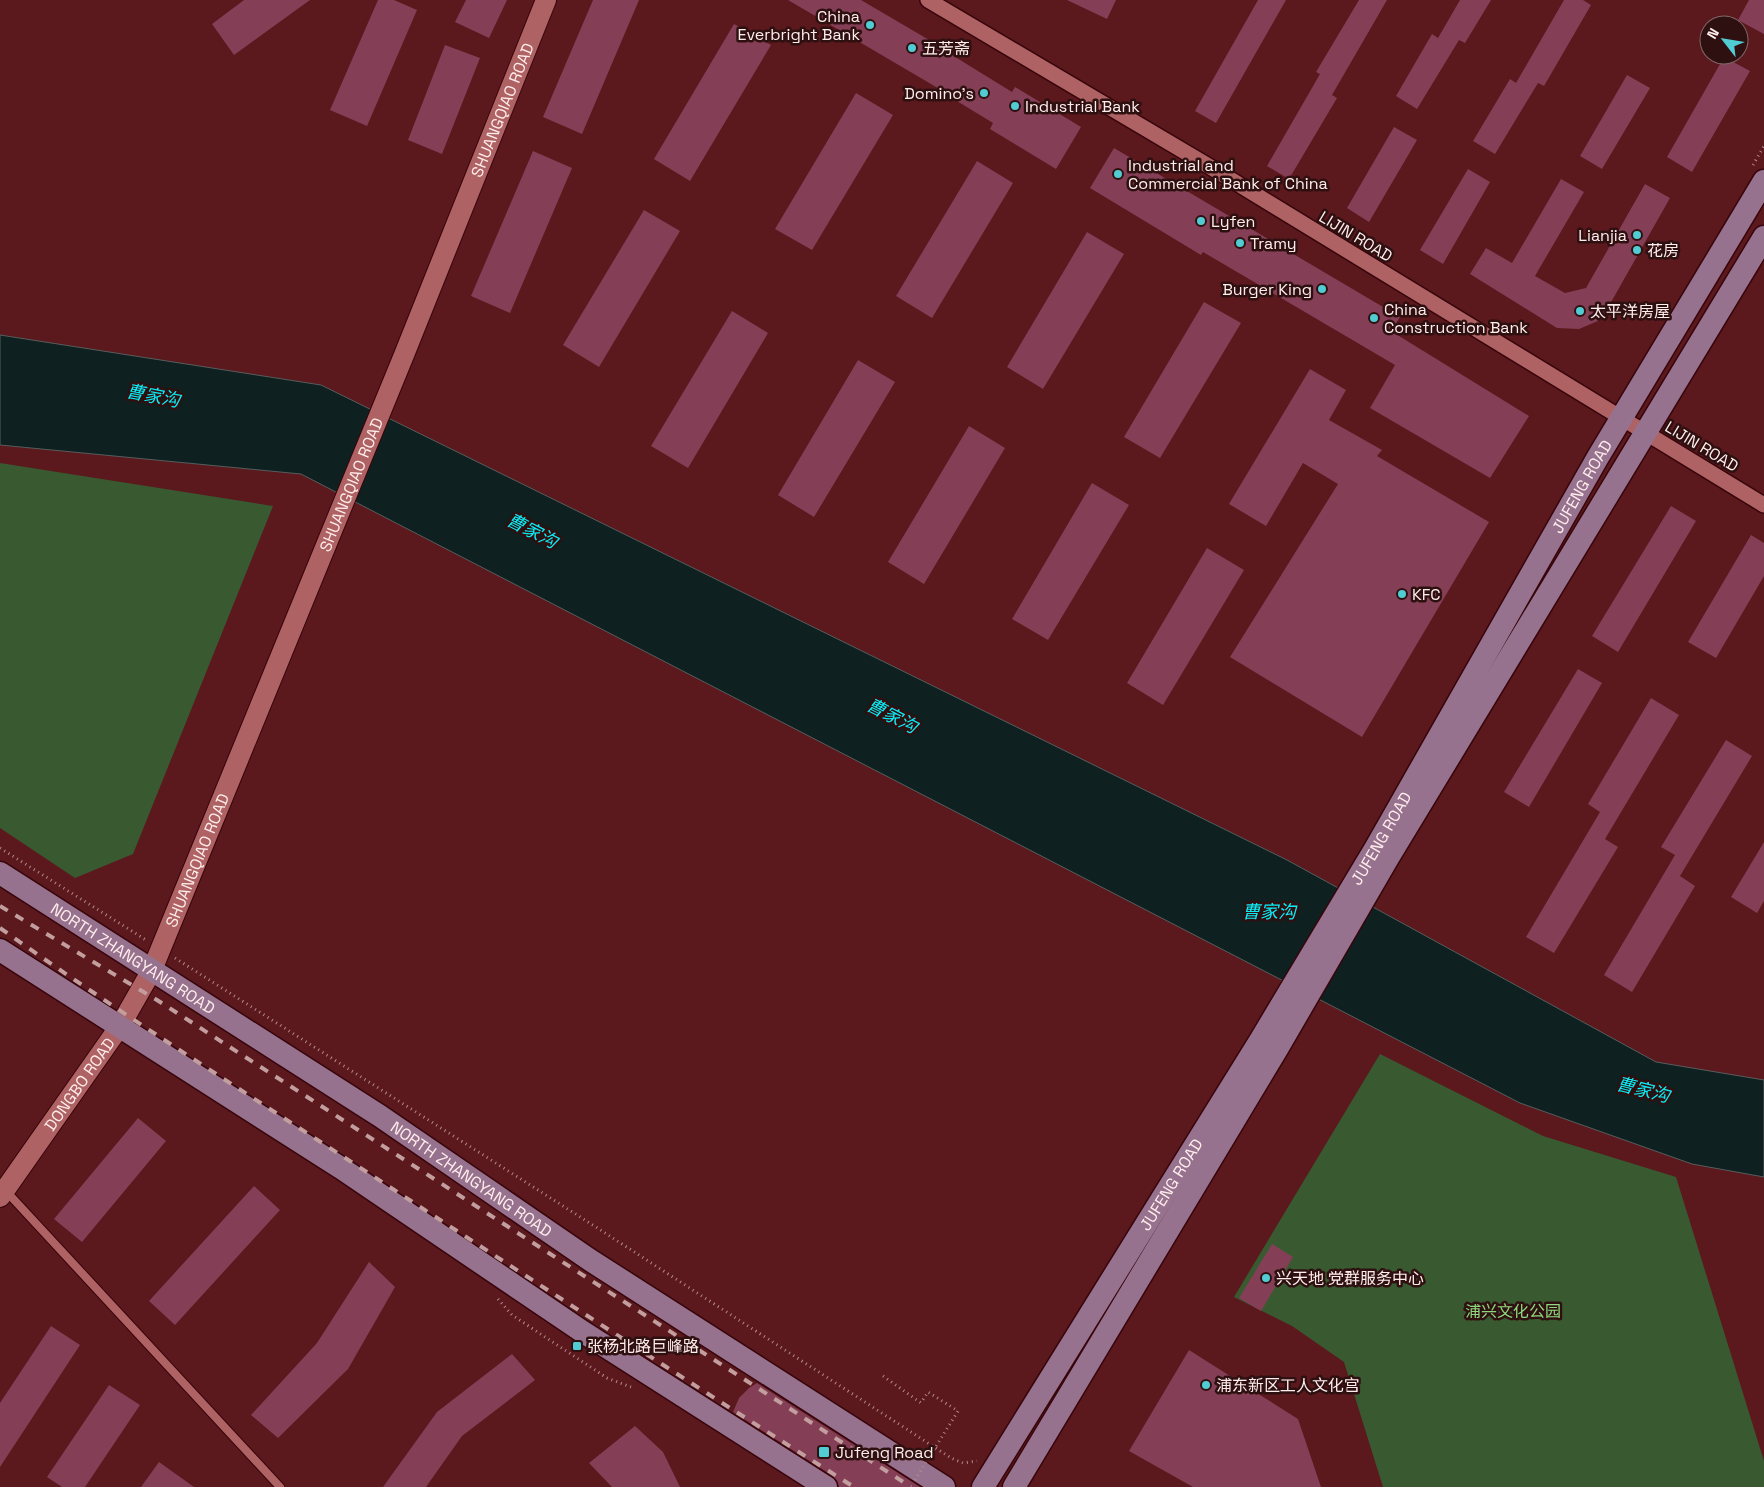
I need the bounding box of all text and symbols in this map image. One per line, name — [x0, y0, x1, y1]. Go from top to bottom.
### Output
place label: China Everbright Bank — [737, 6, 860, 45]
north arrow — [1699, 15, 1749, 65]
marker: China Everbright Bank — [864, 19, 876, 31]
text: N — [1703, 25, 1723, 42]
place label: 五芳斋 — [922, 38, 970, 59]
street label: SHUANGQIAO ROAD — [466, 40, 539, 180]
marker: 五芳斋 — [906, 42, 918, 54]
place label: Domino's — [904, 83, 974, 104]
marker: Domino's — [978, 87, 990, 99]
place label: Industrial Bank — [1025, 96, 1140, 117]
marker: Industrial Bank — [1009, 100, 1021, 112]
place label: Industrial and Commercial Bank of China — [1128, 155, 1328, 194]
marker: Industrial and Commercial Bank of China — [1112, 168, 1124, 180]
street label: LIJIN ROAD — [1315, 206, 1396, 267]
place label: Lyfen — [1211, 211, 1255, 232]
marker: Lyfen — [1195, 215, 1207, 227]
place label: Lianjia — [1578, 225, 1627, 246]
marker: Lianjia — [1631, 229, 1643, 241]
place label: Tramy — [1250, 233, 1297, 254]
marker: Tramy — [1234, 237, 1246, 249]
place label: 花房 — [1647, 240, 1679, 261]
marker: 花房 — [1631, 244, 1643, 256]
place label: Burger King — [1222, 279, 1312, 300]
marker: Burger King — [1316, 283, 1328, 295]
place label: China Construction Bank — [1384, 299, 1528, 338]
place label: 太平洋房屋 — [1590, 301, 1670, 322]
marker: 太平洋房屋 — [1574, 305, 1586, 317]
marker: China Construction Bank — [1368, 312, 1380, 324]
water label: 曹家沟 — [124, 379, 184, 412]
street label: SHUANGQIAO ROAD — [315, 415, 388, 555]
street label: LIJIN ROAD — [1661, 416, 1742, 477]
street label: JUFENG ROAD — [1547, 436, 1617, 537]
water label: 曹家沟 — [503, 508, 563, 554]
place label: KFC — [1412, 584, 1441, 605]
marker: KFC — [1396, 588, 1408, 600]
water label: 曹家沟 — [863, 693, 923, 739]
street label: JUFENG ROAD — [1346, 788, 1416, 889]
street label: SHUANGQIAO ROAD — [161, 790, 234, 931]
street label: NORTH ZHANGYANG ROAD — [47, 898, 219, 1019]
water label: 曹家沟 — [1242, 900, 1298, 923]
street label: DONGBO ROAD — [40, 1034, 120, 1135]
water label: 曹家沟 — [1614, 1072, 1674, 1108]
street label: NORTH ZHANGYANG ROAD — [386, 1116, 556, 1242]
street label: JUFENG ROAD — [1135, 1135, 1208, 1235]
place label: 兴天地 党群服务中心 — [1276, 1268, 1424, 1289]
marker: 兴天地 党群服务中心 — [1260, 1272, 1272, 1284]
park label: 浦兴文化公园 — [1465, 1301, 1561, 1322]
place label: 张杨北路巨峰路 — [587, 1336, 699, 1357]
marker: 张杨北路巨峰路 — [571, 1340, 583, 1352]
place label: 浦东新区工人文化宫 — [1216, 1375, 1360, 1396]
marker: 浦东新区工人文化宫 — [1200, 1379, 1212, 1391]
place label: Jufeng Road — [835, 1442, 934, 1463]
marker: Jufeng Road — [817, 1445, 831, 1459]

